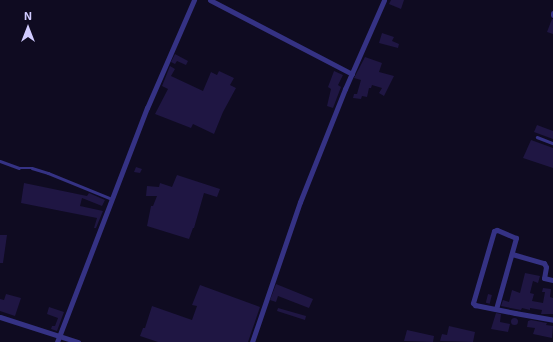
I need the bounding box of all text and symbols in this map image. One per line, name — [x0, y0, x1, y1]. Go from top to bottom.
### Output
north arrow — [8, 8, 48, 48]
text: N — [24, 9, 32, 22]

